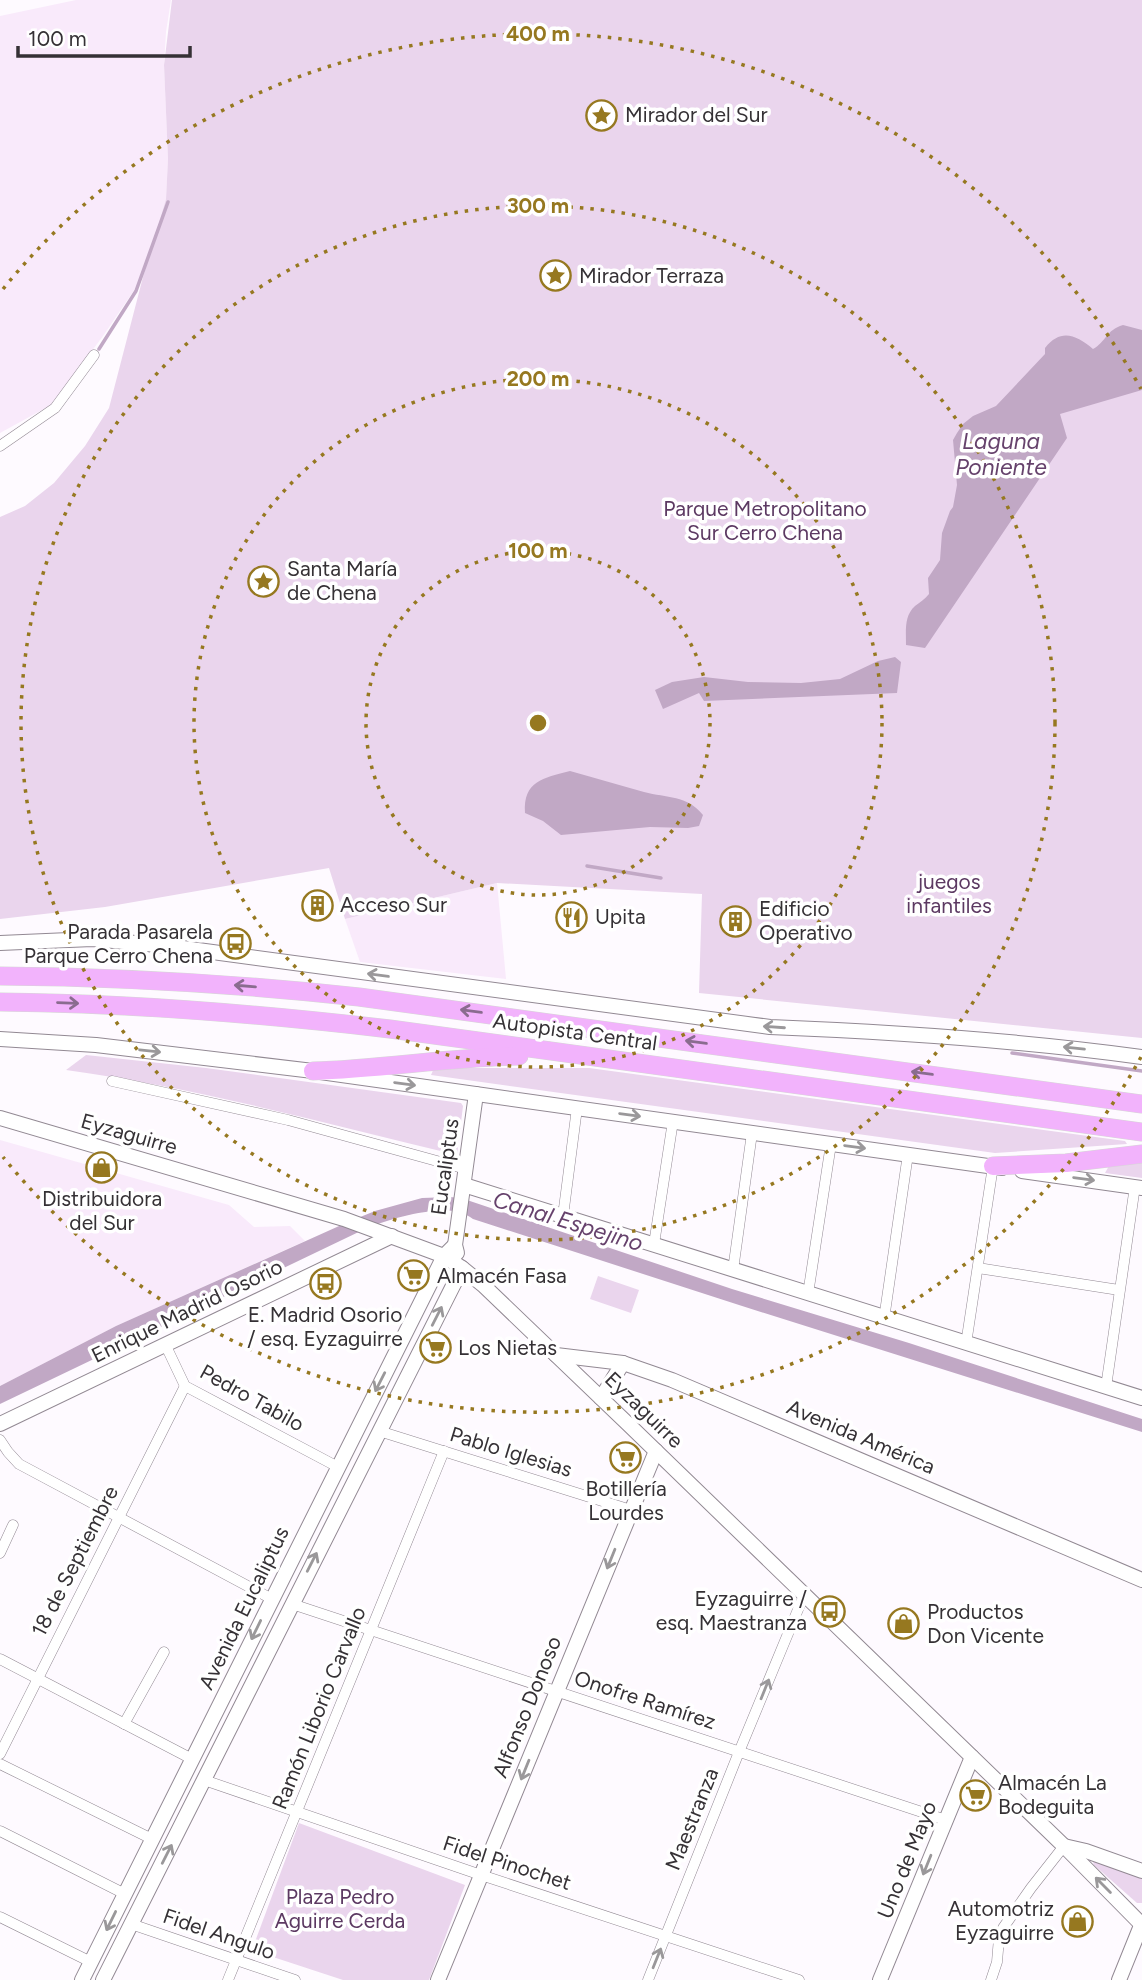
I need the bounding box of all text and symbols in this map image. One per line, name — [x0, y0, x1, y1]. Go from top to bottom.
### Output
scale bar — [18, 14, 189, 58]
text: 400 m — [506, 21, 570, 46]
text: 100 m — [28, 26, 87, 51]
place icon: Mirador del Sur — [585, 98, 619, 132]
place label: Mirador del Sur — [625, 102, 768, 127]
text: 300 m — [507, 193, 569, 218]
place icon: Mirador Terraza — [539, 259, 573, 293]
place label: Mirador Terraza — [579, 263, 724, 288]
text: 200 m — [507, 366, 569, 391]
water label: Laguna Poniente — [955, 427, 1047, 481]
park label: Parque Metropolitano Sur Cerro Chena — [663, 496, 867, 545]
text: 100 m — [508, 538, 568, 563]
place label: Santa María de Chena — [287, 556, 397, 605]
place icon: Santa María de Chena — [247, 564, 281, 598]
centre of rings — [526, 711, 550, 735]
park label: juegos infantiles — [906, 869, 992, 918]
building icon: Acceso Sur — [300, 888, 334, 922]
place label: Acceso Sur — [340, 892, 447, 917]
place label: Edificio Operativo — [759, 896, 853, 945]
restaurant icon: Upita — [555, 900, 589, 934]
place label: Upita — [595, 904, 646, 929]
building icon: Edificio Operativo — [719, 904, 753, 938]
place label: Parada Pasarela Parque Cerro Chena — [24, 919, 213, 968]
bus stop icon: Parada Pasarela Parque Cerro Chena — [219, 927, 253, 961]
one-way arrow — [367, 969, 390, 982]
one-way arrow — [234, 979, 257, 992]
one-way arrow — [56, 996, 79, 1009]
one-way arrow — [460, 1005, 483, 1018]
street label: Autopista Central — [491, 1008, 659, 1055]
one-way arrow — [763, 1020, 786, 1033]
one-way arrow — [685, 1035, 708, 1048]
one-way arrow — [1064, 1042, 1086, 1055]
one-way arrow — [139, 1044, 161, 1057]
one-way arrow — [911, 1066, 934, 1079]
one-way arrow — [393, 1078, 416, 1091]
street label: Eyzaguirre — [78, 1108, 180, 1159]
one-way arrow — [618, 1109, 641, 1122]
street label: Eucaliptus — [425, 1117, 464, 1217]
one-way arrow — [843, 1141, 866, 1154]
shop icon: Distribuidora del Sur — [85, 1150, 119, 1184]
one-way arrow — [1073, 1173, 1095, 1186]
water label: Canal Espejino — [490, 1185, 646, 1257]
place label: Distribuidora del Sur — [42, 1186, 162, 1235]
street label: Enrique Madrid Osorio — [87, 1253, 286, 1368]
supermarket icon: Almacén Fasa — [397, 1259, 431, 1293]
place label: Almacén Fasa — [437, 1263, 567, 1288]
bus stop icon: E. Madrid Osorio / esq. Eyzaguirre — [308, 1266, 342, 1300]
place label: E. Madrid Osorio / esq. Eyzaguirre — [247, 1302, 403, 1351]
one-way arrow — [431, 1306, 445, 1327]
supermarket icon: Los Nietas — [418, 1331, 452, 1365]
place label: Los Nietas — [458, 1335, 557, 1360]
street label: Pedro Tabilo — [196, 1359, 309, 1436]
street label: Eyzaguirre — [600, 1366, 689, 1453]
one-way arrow — [372, 1372, 386, 1392]
street label: Avenida América — [783, 1394, 939, 1479]
street label: Pablo Iglesias — [447, 1421, 575, 1482]
supermarket icon: Botillería Lourdes — [609, 1440, 643, 1474]
place label: Botillería Lourdes — [585, 1476, 667, 1525]
street label: 18 de Septiembre — [26, 1481, 123, 1640]
street label: Avenida Eucaliptus — [193, 1522, 294, 1693]
one-way arrow — [604, 1548, 617, 1570]
one-way arrow — [306, 1553, 320, 1573]
place label: Eyzaguirre / esq. Maestranza — [656, 1586, 807, 1635]
bus stop icon: Eyzaguirre / esq. Maestranza — [813, 1594, 847, 1628]
place label: Productos Don Vicente — [927, 1599, 1044, 1648]
street label: Ramón Liborio Carvallo — [266, 1603, 371, 1813]
shop icon: Productos Don Vicente — [887, 1607, 921, 1641]
one-way arrow — [249, 1619, 263, 1640]
street label: Alfonso Donoso — [487, 1633, 566, 1781]
street label: Onofre Ramírez — [571, 1665, 719, 1734]
one-way arrow — [759, 1678, 772, 1700]
one-way arrow — [517, 1758, 530, 1780]
street label: Maestranza — [660, 1764, 723, 1874]
place label: Almacén La Bodeguita — [998, 1770, 1107, 1819]
supermarket icon: Almacén La Bodeguita — [958, 1778, 992, 1812]
street label: Uno de Mayo — [872, 1798, 941, 1922]
street label: Fidel Pinochet — [440, 1830, 574, 1895]
one-way arrow — [160, 1844, 174, 1864]
one-way arrow — [920, 1854, 933, 1875]
one-way arrow — [1095, 1877, 1112, 1894]
park label: Plaza Pedro Aguirre Cerda — [275, 1884, 405, 1933]
place label: Automotriz Eyzaguirre — [948, 1896, 1054, 1945]
street label: Fidel Angulo — [160, 1903, 278, 1964]
shop icon: Automotriz Eyzaguirre — [1060, 1904, 1094, 1938]
one-way arrow — [104, 1910, 118, 1931]
one-way arrow — [651, 1948, 664, 1969]

